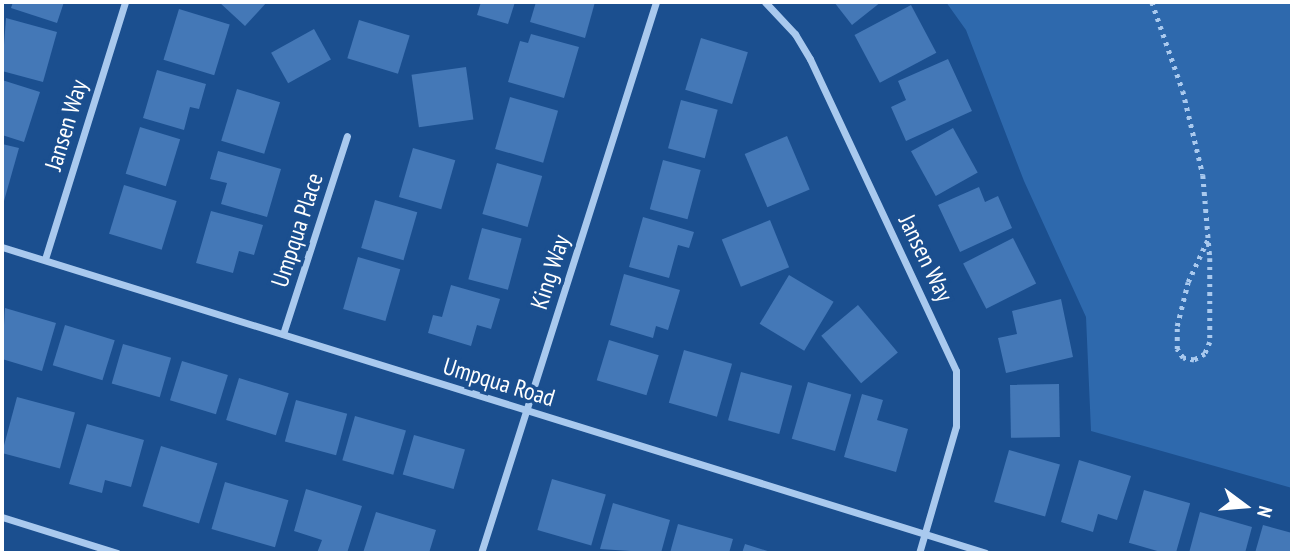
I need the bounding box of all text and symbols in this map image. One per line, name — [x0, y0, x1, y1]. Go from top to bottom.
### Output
street label: Jansen Way — [39, 76, 93, 174]
street label: Umpqua Place — [265, 169, 329, 291]
street label: Jansen Way — [893, 210, 959, 306]
street label: King Way — [524, 231, 576, 313]
street label: Umpqua Road — [440, 351, 558, 413]
north arrow — [1210, 471, 1280, 541]
text: N — [1252, 504, 1278, 520]

